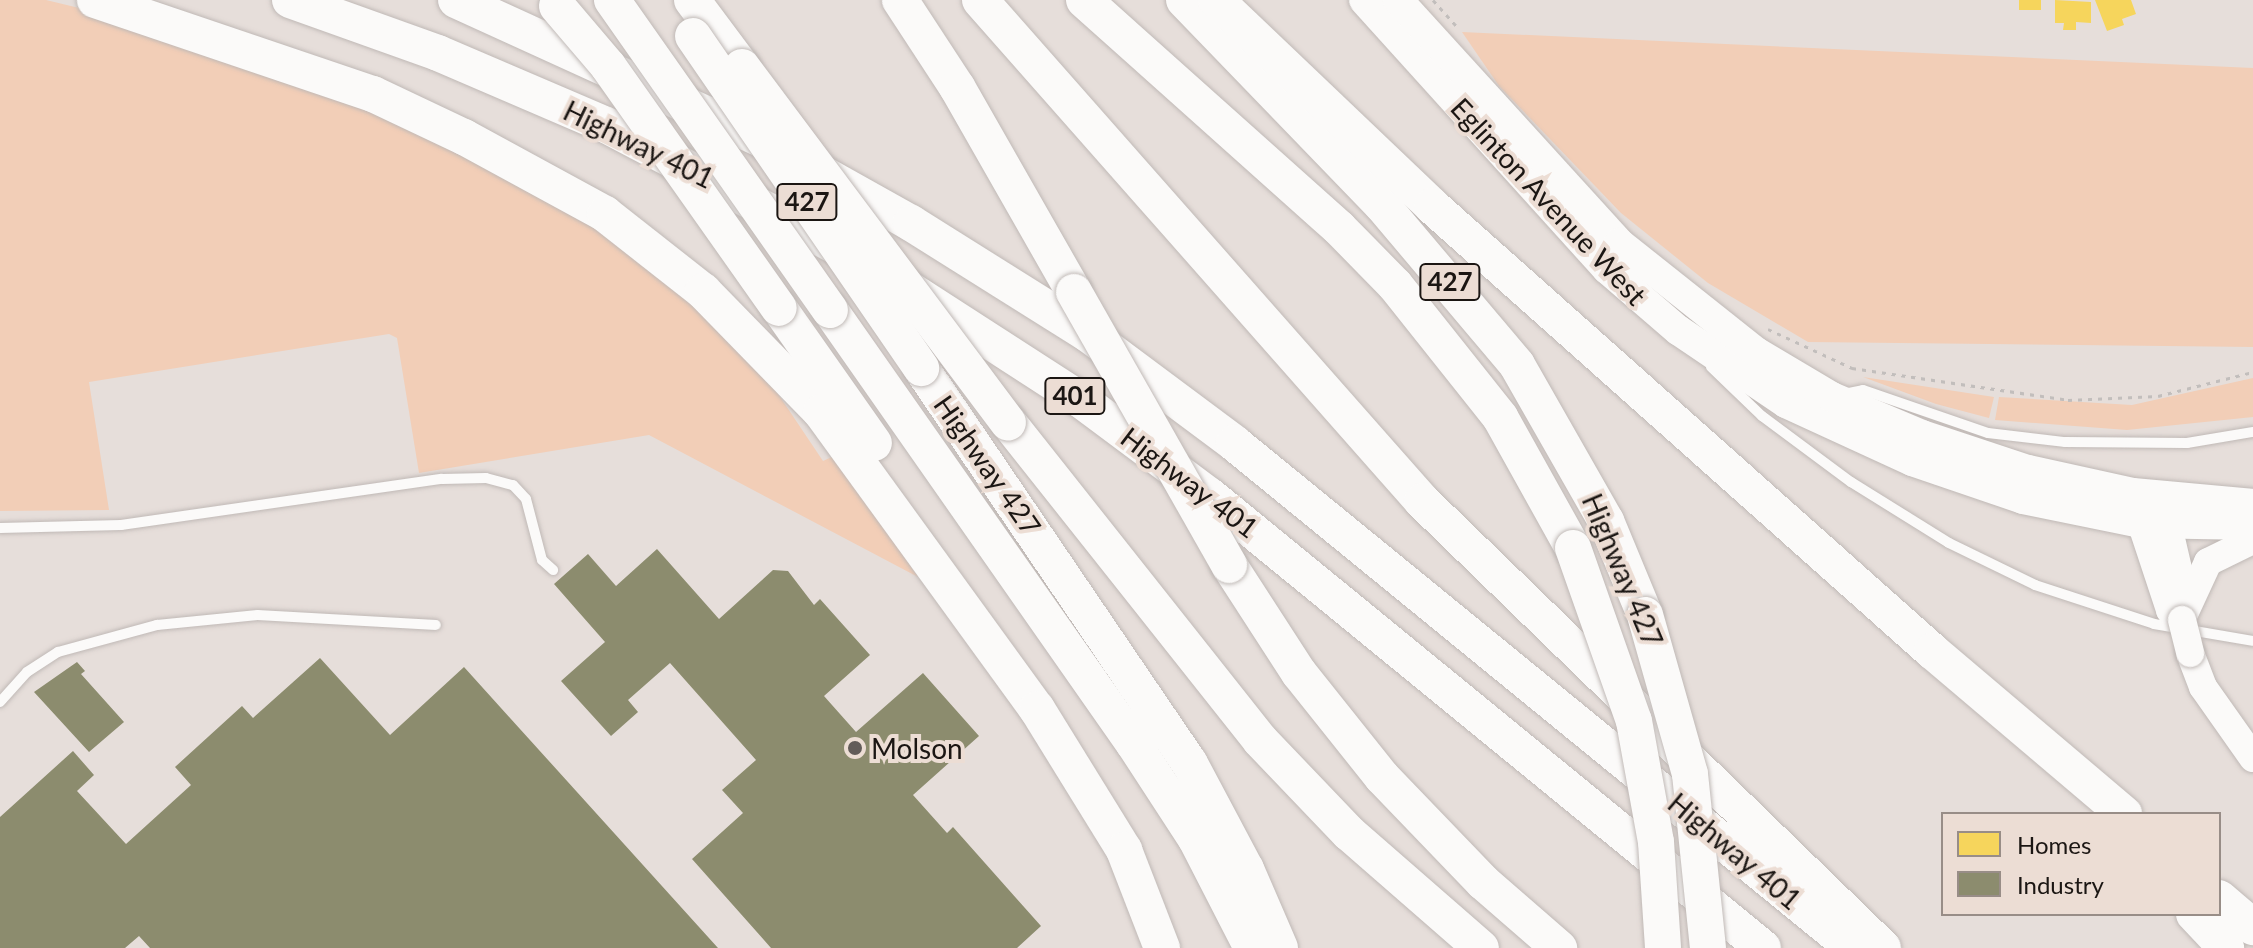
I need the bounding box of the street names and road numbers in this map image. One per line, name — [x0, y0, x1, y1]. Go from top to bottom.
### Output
street label: Eglinton Avenue West — [1444, 90, 1654, 312]
street label: Highway 401 — [558, 93, 720, 195]
road number: 427 — [775, 180, 839, 224]
road number: 427 — [1418, 260, 1482, 304]
road number: 401 — [1043, 374, 1107, 418]
street label: Highway 427 — [927, 388, 1049, 542]
street label: Highway 401 — [1115, 419, 1265, 545]
street label: Highway 427 — [1576, 488, 1670, 652]
street label: Highway 401 — [1661, 786, 1809, 916]

